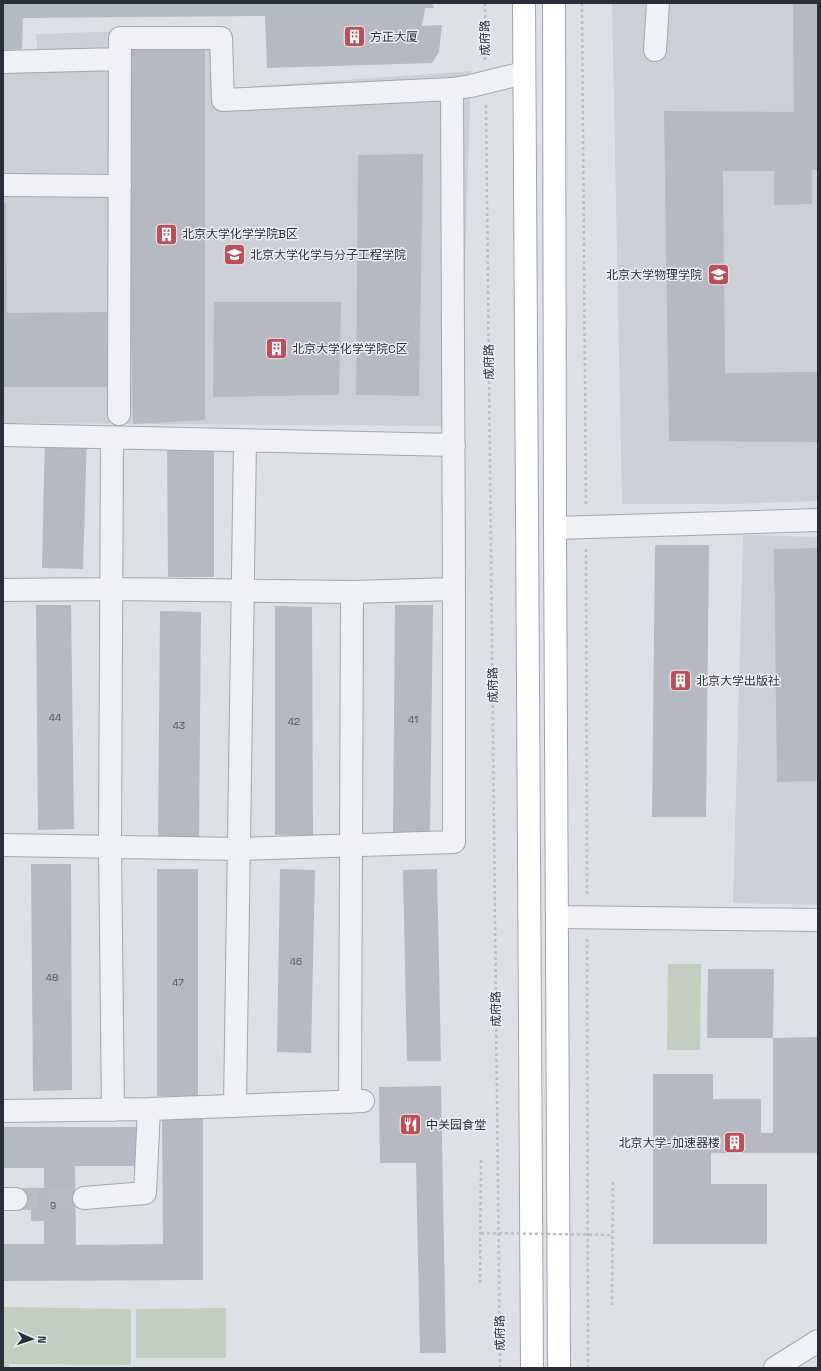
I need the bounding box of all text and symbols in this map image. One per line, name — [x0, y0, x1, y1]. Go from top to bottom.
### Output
street label: 成府路 — [477, 20, 493, 56]
building icon: 方正大厦 — [341, 24, 367, 50]
place label: 方正大厦 — [370, 29, 418, 45]
building icon: 北京大学化学学院B区 — [154, 221, 180, 247]
place label: 北京大学化学学院B区 — [182, 226, 298, 242]
school or university icon: 北京大学化学与分子工程学院 — [221, 242, 247, 268]
place label: 北京大学化学与分子工程学院 — [250, 247, 406, 263]
school or university icon: 北京大学物理学院 — [705, 262, 731, 288]
place label: 北京大学物理学院 — [606, 267, 702, 283]
building icon: 北京大学化学学院C区 — [264, 336, 290, 362]
place label: 北京大学化学学院C区 — [292, 341, 408, 357]
street label: 成府路 — [481, 344, 497, 380]
street label: 成府路 — [485, 667, 501, 703]
building icon: 北京大学出版社 — [668, 668, 694, 694]
place label: 北京大学出版社 — [696, 673, 780, 689]
house number: 44 — [49, 711, 61, 724]
house number: 41 — [408, 713, 418, 726]
house number: 42 — [288, 715, 300, 728]
house number: 43 — [173, 719, 185, 732]
house number: 46 — [290, 955, 302, 968]
house number: 48 — [46, 971, 58, 984]
house number: 47 — [172, 976, 184, 989]
street label: 成府路 — [488, 991, 504, 1027]
restaurant icon: 中关园食堂 — [398, 1112, 424, 1138]
place label: 中关园食堂 — [426, 1117, 486, 1133]
building icon: 北京大学-加速器楼 — [722, 1130, 748, 1156]
place label: 北京大学-加速器楼 — [619, 1135, 720, 1151]
house number: 9 — [50, 1199, 56, 1212]
street label: 成府路 — [492, 1315, 508, 1351]
north arrow — [12, 1319, 52, 1359]
text: N — [35, 1335, 49, 1344]

